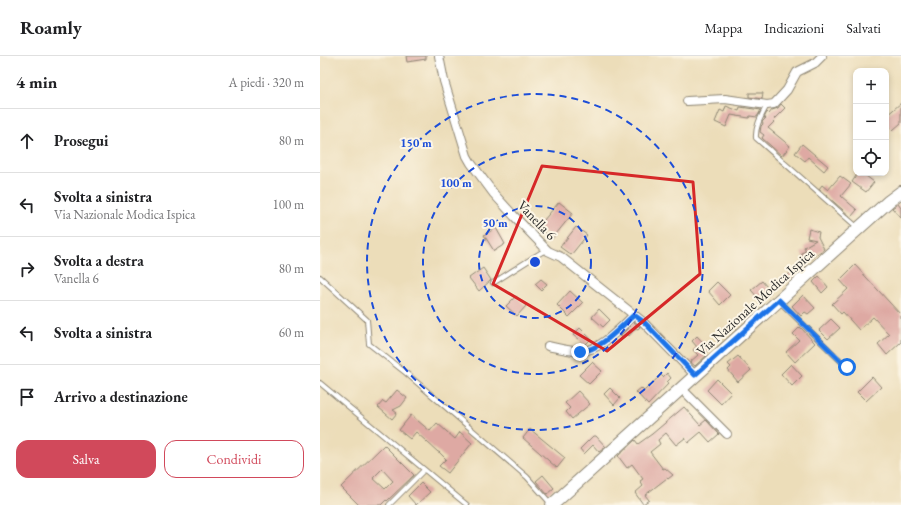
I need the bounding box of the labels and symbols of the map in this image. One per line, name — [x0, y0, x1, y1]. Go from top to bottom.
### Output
text: 150 m — [400, 135, 432, 151]
text: 100 m — [440, 175, 472, 191]
street label: Vanella 6 — [514, 196, 560, 244]
text: 50 m — [482, 215, 508, 231]
street label: Via Nazionale Modica Ispica — [692, 244, 818, 360]
centre of rings — [528, 255, 542, 269]
route end — [571, 343, 589, 361]
route start — [838, 358, 856, 376]

